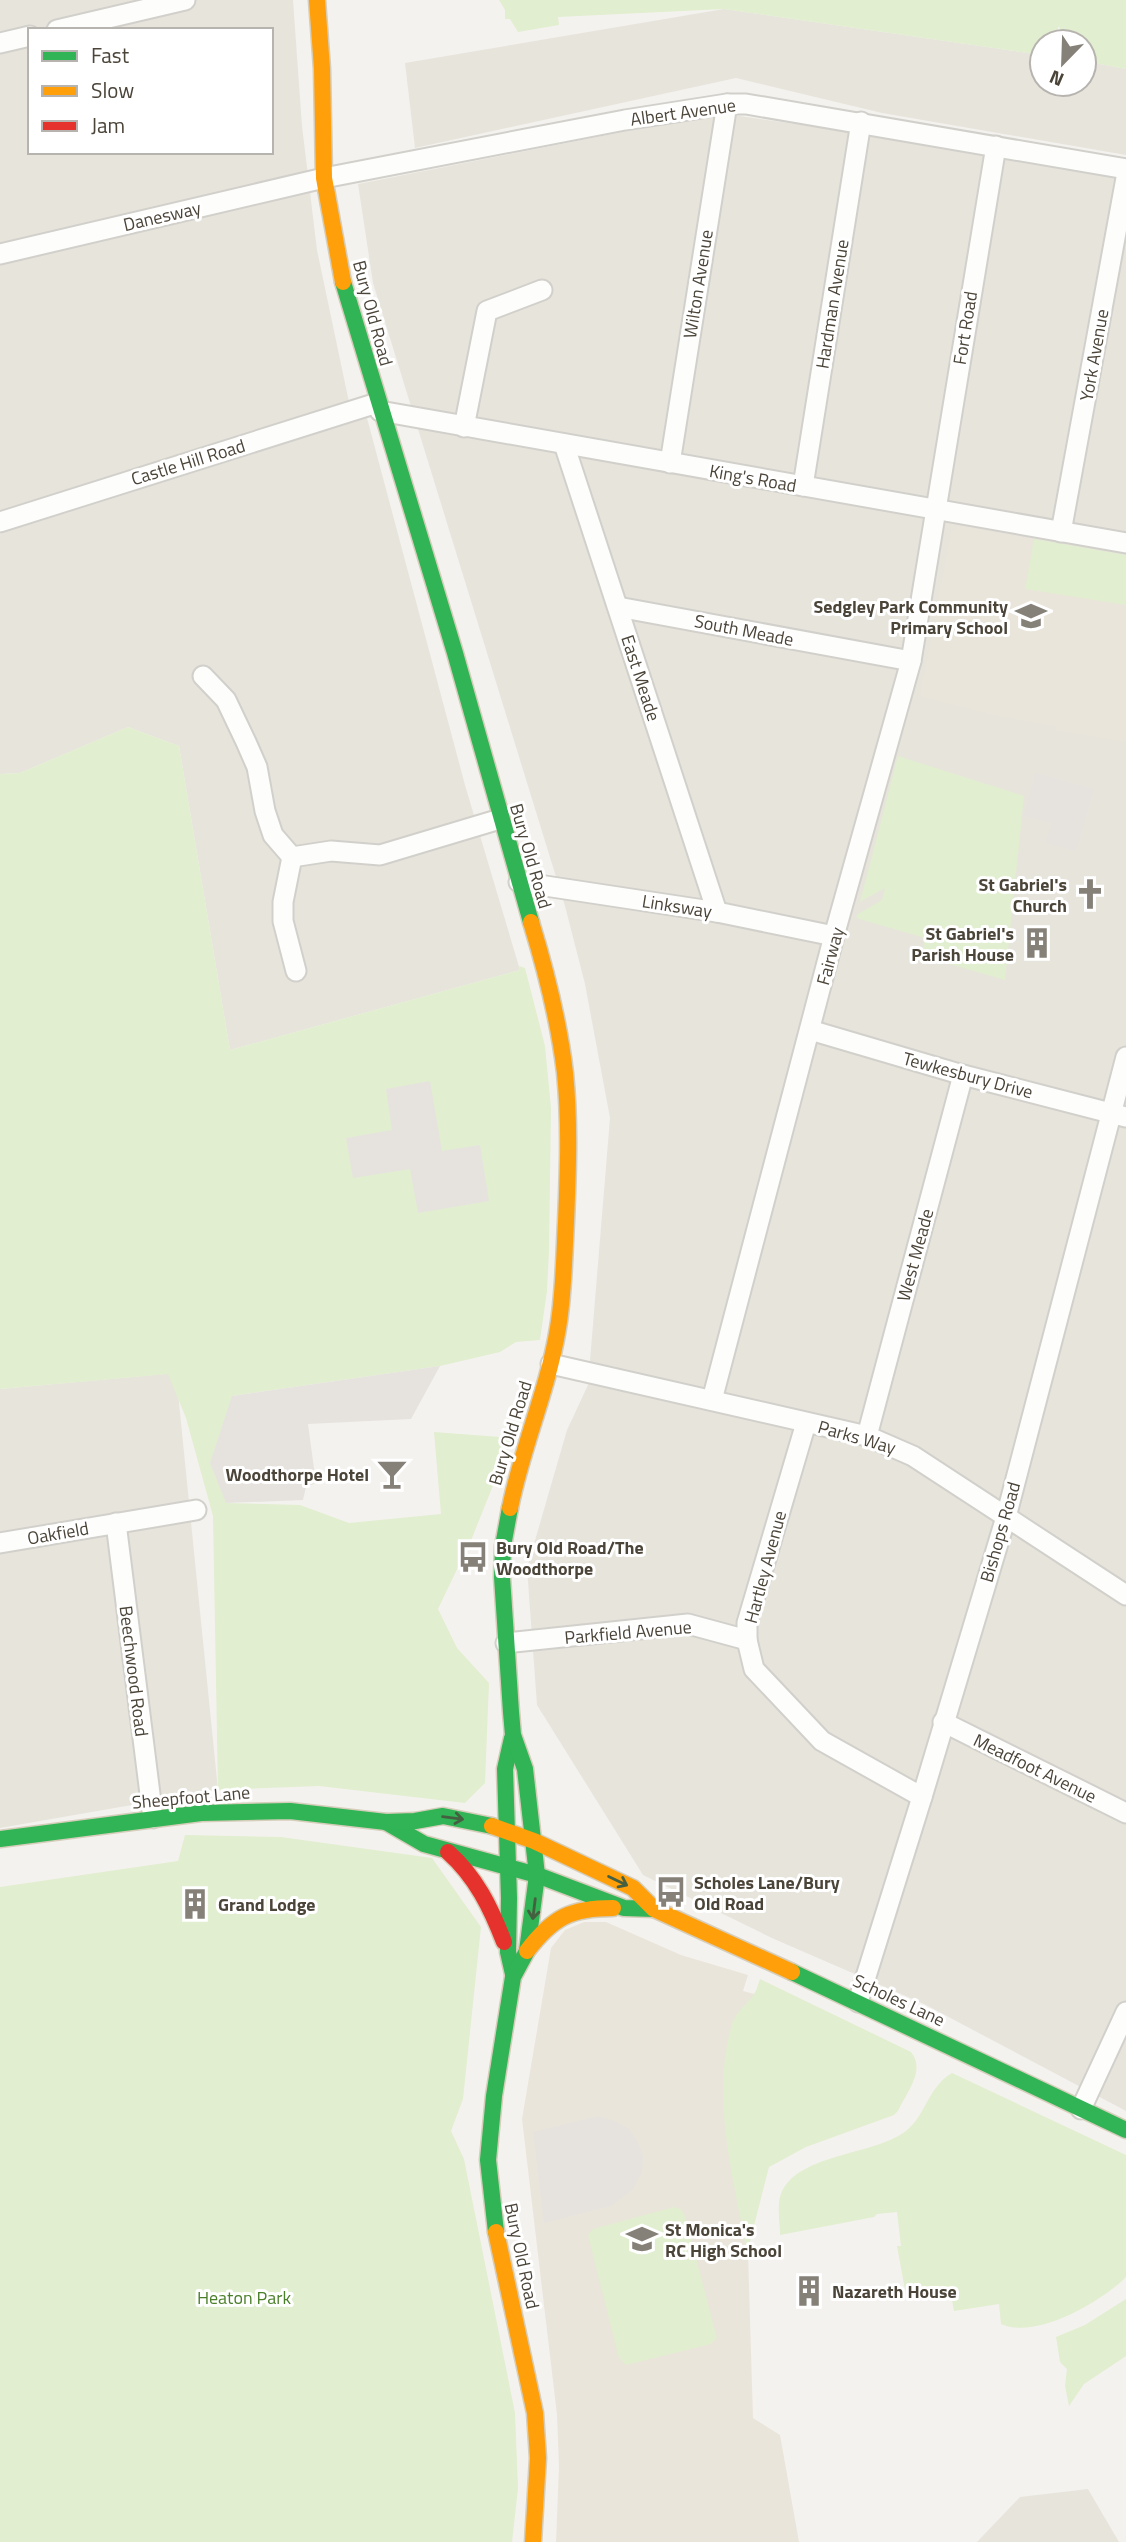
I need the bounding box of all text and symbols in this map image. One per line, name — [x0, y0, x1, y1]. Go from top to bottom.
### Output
legend — [28, 28, 273, 154]
north arrow — [1028, 28, 1098, 98]
text: Fast — [91, 39, 130, 71]
text: N — [1044, 63, 1068, 95]
text: Slow — [91, 74, 134, 106]
street label: Albert Avenue — [629, 91, 737, 133]
text: Jam — [91, 109, 125, 141]
street label: Danesway — [121, 194, 204, 238]
street label: Wilton Avenue — [676, 228, 720, 340]
street label: Hardman Avenue — [808, 237, 856, 371]
street label: Bury Old Road — [346, 257, 400, 369]
street label: Fort Road — [946, 289, 984, 367]
street label: York Avenue — [1073, 307, 1115, 403]
street label: Castle Hill Road — [128, 432, 248, 492]
street label: King's Road — [707, 457, 799, 499]
place label: Sedgley Park Community Primary School — [814, 593, 1008, 641]
school or university icon: Sedgley Park Community Primary School — [1014, 599, 1048, 633]
street label: South Meade — [692, 607, 796, 653]
street label: East Meade — [614, 631, 668, 725]
street label: Bury Old Road — [503, 800, 559, 912]
place label: St Gabriel's Church — [979, 871, 1067, 919]
church icon: St Gabriel's Church — [1073, 877, 1107, 911]
street label: Linksway — [640, 887, 714, 925]
place label: St Gabriel's Parish House — [911, 920, 1014, 968]
street label: Fairway — [809, 924, 851, 988]
building icon: St Gabriel's Parish House — [1020, 926, 1054, 960]
street label: Tewkesbury Drive — [900, 1045, 1036, 1105]
street label: West Meade — [890, 1206, 940, 1304]
street label: Bury Old Road — [481, 1377, 539, 1489]
street label: Parks Way — [815, 1413, 899, 1461]
bar icon: Woodthorpe Hotel — [375, 1457, 409, 1491]
place label: Woodthorpe Hotel — [226, 1461, 369, 1488]
street label: Bishops Road — [973, 1479, 1027, 1585]
street label: Hartley Avenue — [737, 1508, 793, 1626]
street label: Oakfield — [25, 1514, 91, 1552]
place label: Bury Old Road/The Woodthorpe — [496, 1534, 644, 1582]
bus stop icon: Bury Old Road/The Woodthorpe — [456, 1540, 490, 1574]
street label: Beechwood Road — [113, 1604, 155, 1738]
street label: Parkfield Avenue — [563, 1613, 693, 1651]
street label: Meadfoot Avenue — [969, 1726, 1101, 1810]
street label: Sheepfoot Lane — [131, 1778, 251, 1816]
one-way arrow — [442, 1812, 464, 1825]
place label: Scholes Lane/Bury Old Road — [694, 1869, 840, 1917]
one-way arrow — [607, 1875, 628, 1888]
bus stop icon: Scholes Lane/Bury Old Road — [654, 1875, 688, 1909]
building icon: Grand Lodge — [178, 1887, 212, 1921]
place label: Grand Lodge — [218, 1891, 315, 1918]
one-way arrow — [527, 1897, 540, 1920]
street label: Scholes Lane — [849, 1967, 949, 2033]
street label: Bury Old Road — [498, 2200, 546, 2312]
place label: St Monica's RC High School — [665, 2216, 782, 2264]
school or university icon: St Monica's RC High School — [625, 2222, 659, 2256]
building icon: Nazareth House — [792, 2274, 826, 2308]
place label: Nazareth House — [832, 2278, 957, 2305]
park label: Heaton Park — [197, 2284, 291, 2311]

